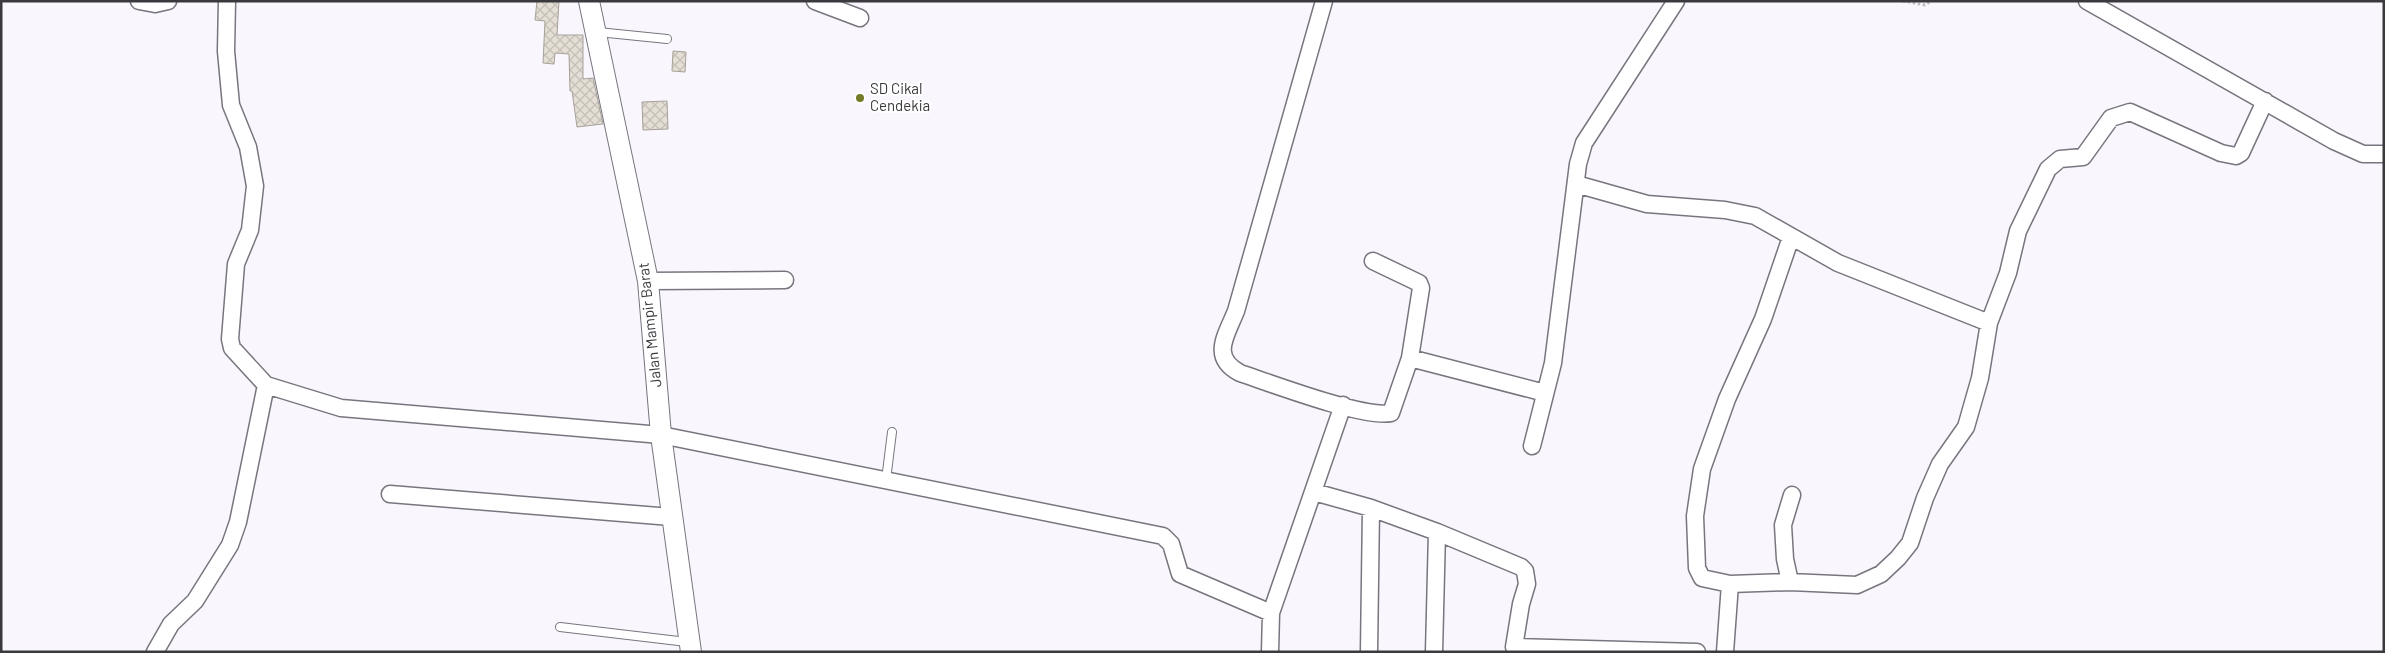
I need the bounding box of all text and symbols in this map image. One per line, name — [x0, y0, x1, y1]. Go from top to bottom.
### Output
place label: SD Cikal Cendekia — [870, 79, 930, 114]
marker: SD Cikal Cendekia — [854, 92, 866, 104]
street label: Jalan Mampir Barat — [634, 262, 665, 388]

